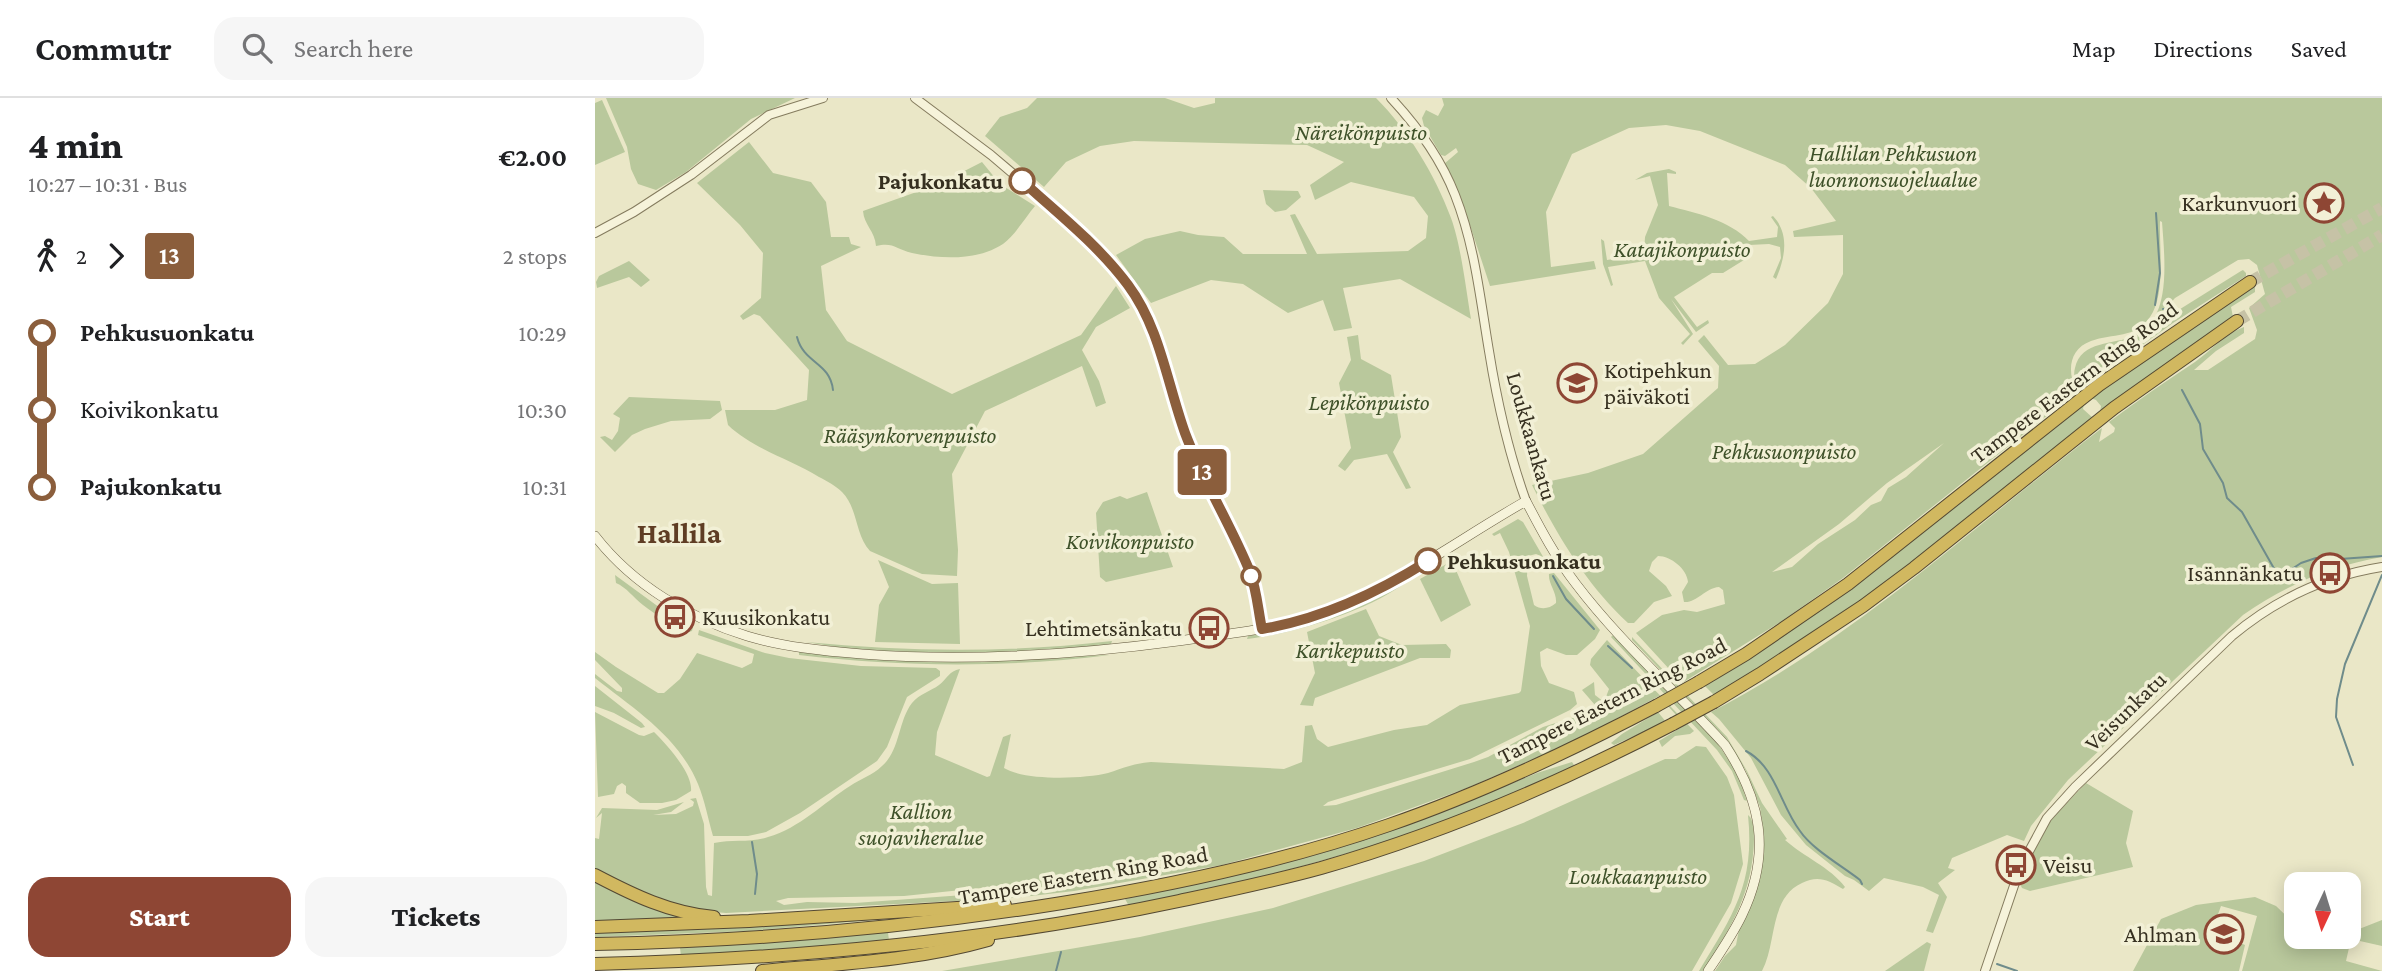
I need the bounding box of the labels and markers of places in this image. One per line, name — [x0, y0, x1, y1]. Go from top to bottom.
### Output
place label: Pajukonkatu — [878, 168, 1003, 194]
marker: Pajukonkatu — [1009, 168, 1035, 194]
place icon: Karkunvuori — [2303, 182, 2345, 224]
place label: Karkunvuori — [2182, 190, 2297, 216]
place label: Kotipehkun päiväkoti — [1604, 357, 1712, 409]
school or university icon: Kotipehkun päiväkoti — [1556, 362, 1598, 404]
marker: Pehkusuonkatu — [1415, 548, 1441, 574]
place label: Pehkusuonkatu — [1447, 548, 1601, 574]
bus stop icon: Isännänkatu — [2309, 552, 2351, 594]
place label: Isännänkatu — [2187, 560, 2303, 586]
unlabelled marker — [1241, 566, 1261, 586]
bus stop icon: Kuusikonkatu — [654, 596, 696, 638]
place label: Kuusikonkatu — [702, 604, 830, 630]
bus stop icon: Lehtimetsänkatu — [1188, 607, 1230, 649]
place label: Lehtimetsänkatu — [1025, 615, 1182, 641]
bus stop icon: Veisu — [1995, 844, 2037, 886]
place label: Veisu — [2043, 852, 2093, 878]
school or university icon: Ahlman — [2203, 913, 2245, 955]
place label: Ahlman — [2124, 921, 2197, 947]

